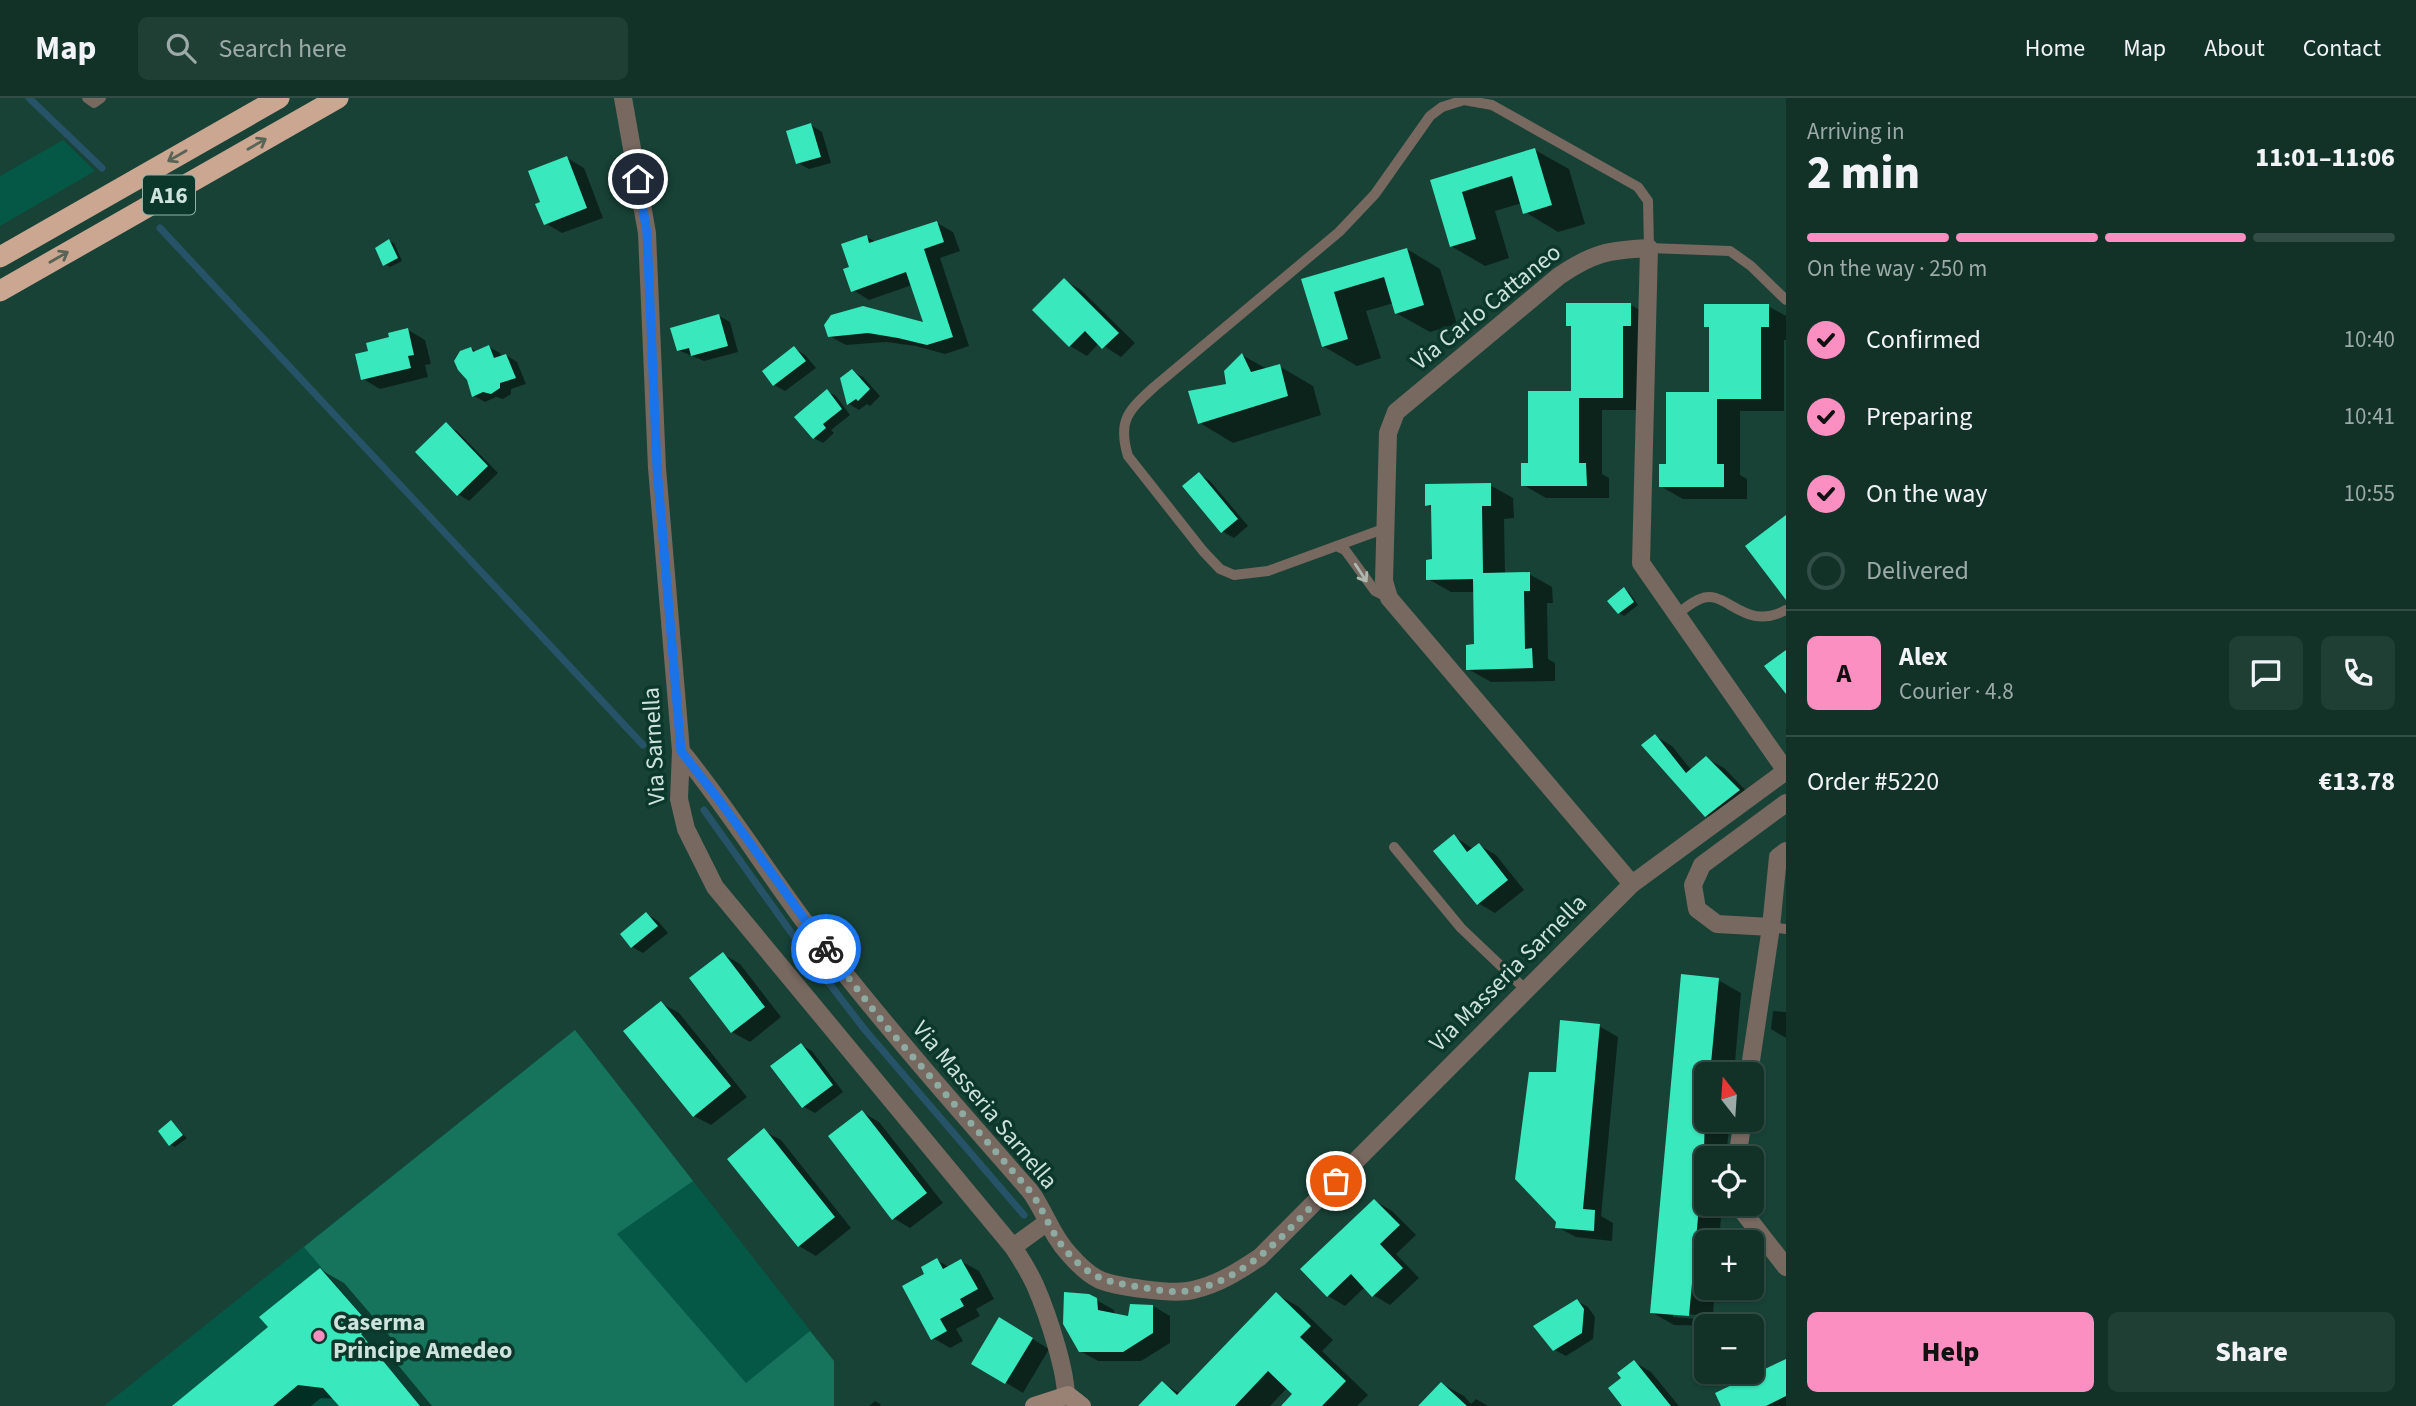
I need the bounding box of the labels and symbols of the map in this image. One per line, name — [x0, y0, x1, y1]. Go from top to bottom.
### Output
one-way arrow — [246, 137, 266, 151]
one-way arrow — [167, 149, 187, 163]
pin — [608, 149, 668, 209]
road number: A16 — [143, 176, 195, 214]
street label: Via Carlo Cattaneo — [1403, 235, 1569, 379]
one-way arrow — [49, 250, 69, 264]
one-way arrow — [1355, 563, 1369, 583]
street label: Via Sarnella — [633, 686, 675, 806]
street label: Via Masseria Sarnella — [1421, 886, 1595, 1060]
courier — [791, 914, 861, 984]
street label: Via Masseria Sarnella — [904, 1013, 1066, 1197]
north arrow — [1694, 1062, 1764, 1132]
pin — [1306, 1151, 1366, 1211]
place label: Caserma Principe Amedeo — [333, 1305, 512, 1368]
marker: Caserma Principe Amedeo — [311, 1328, 327, 1344]

